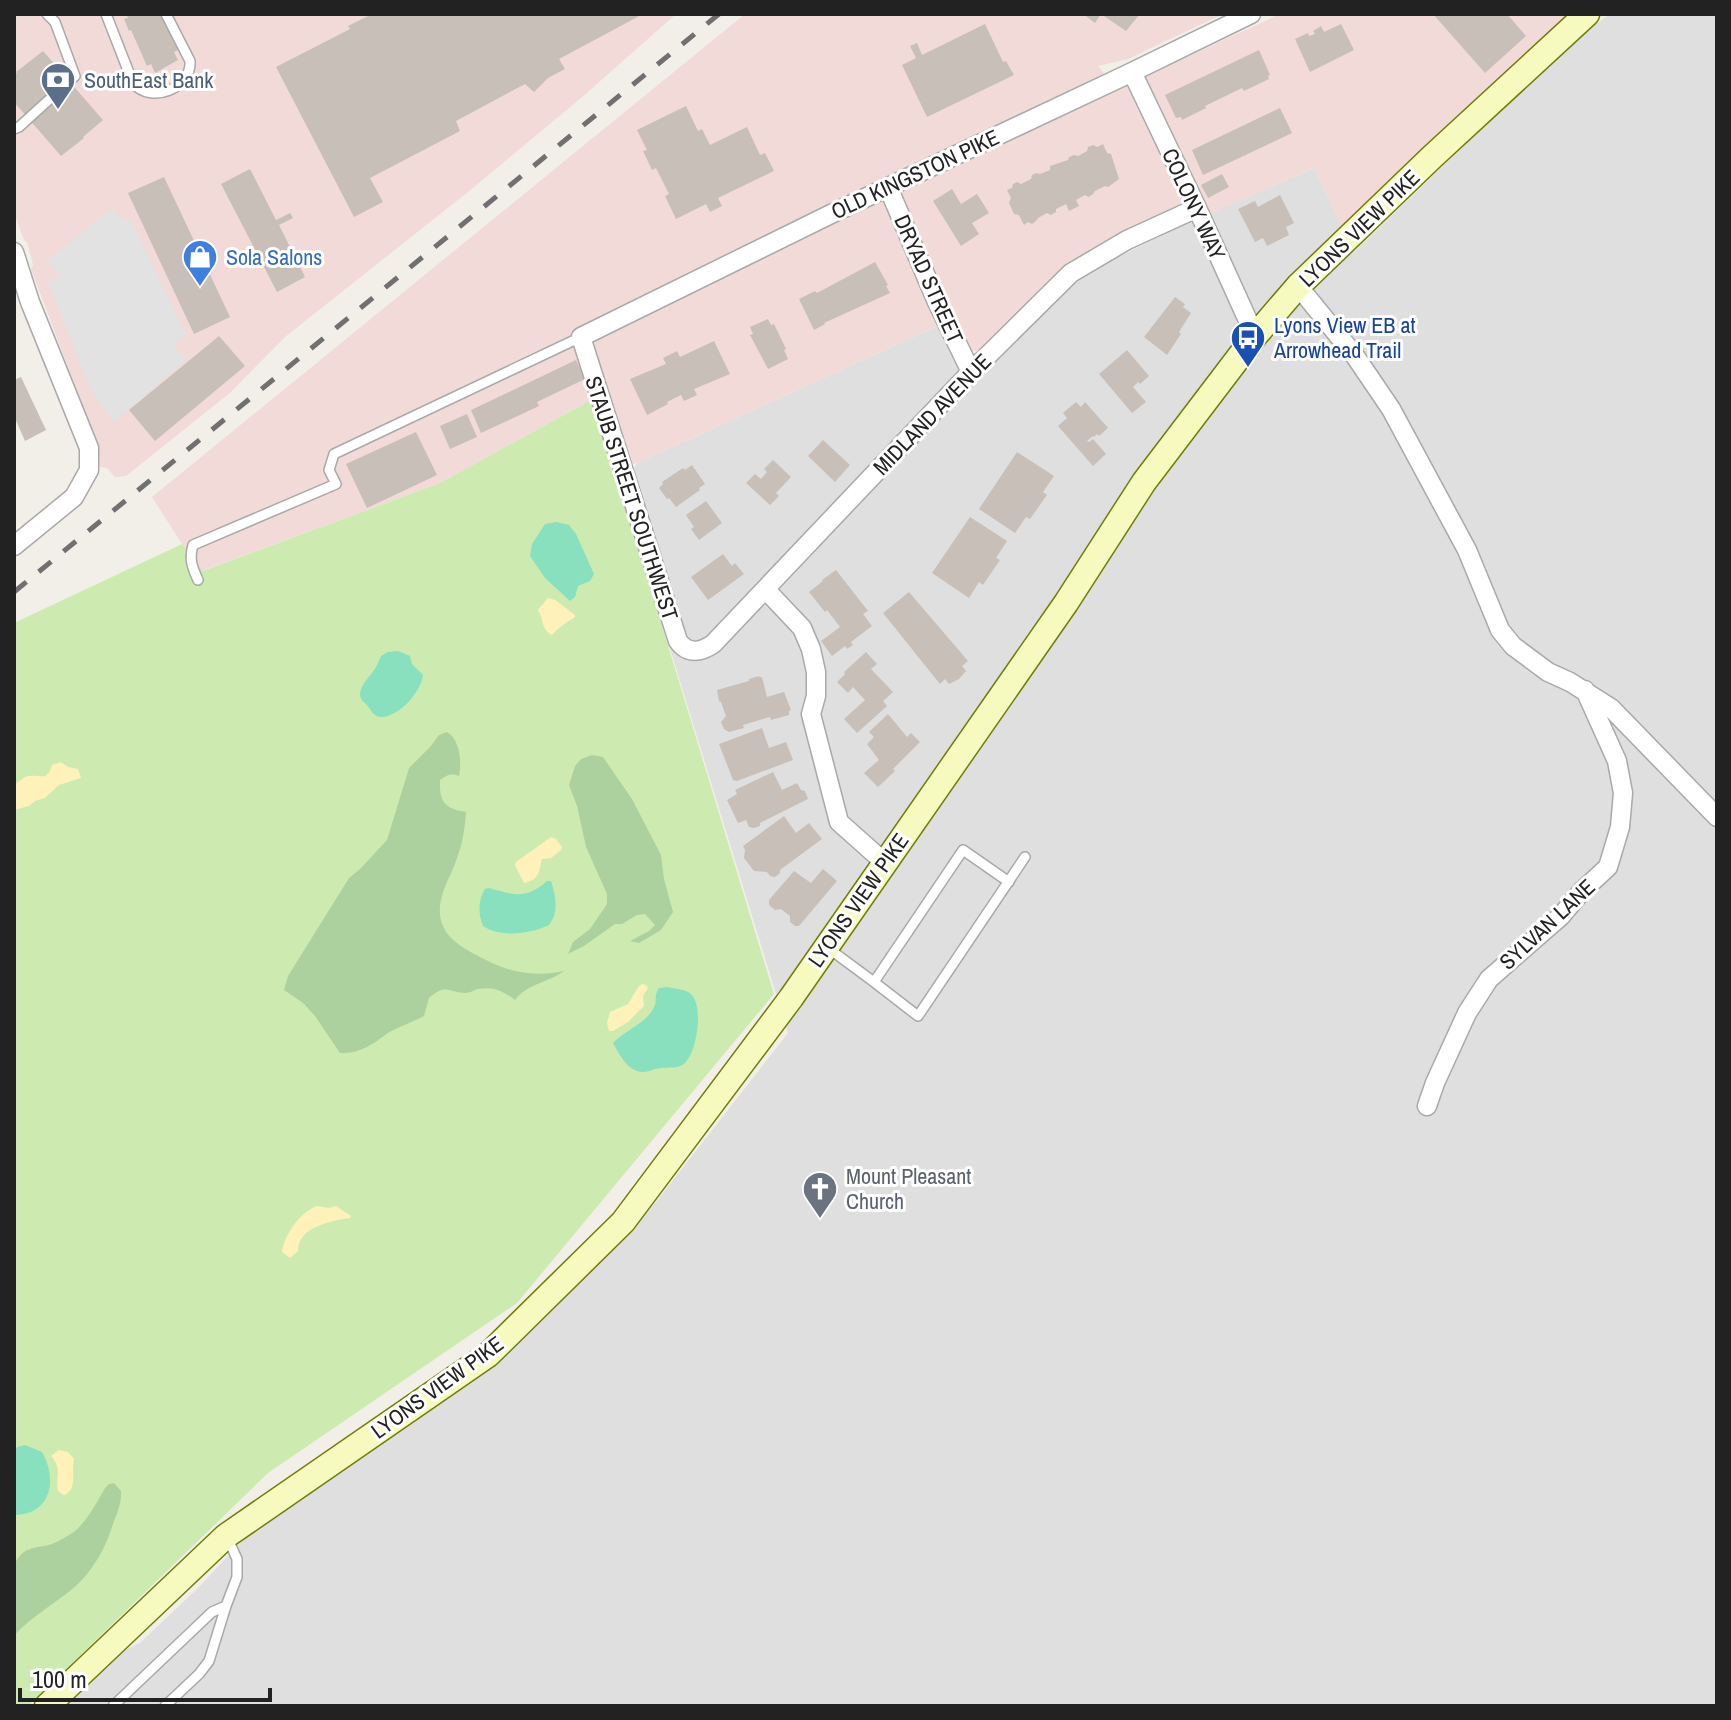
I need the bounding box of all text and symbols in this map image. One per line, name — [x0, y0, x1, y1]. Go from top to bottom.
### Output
bank icon: SouthEast Bank — [39, 61, 77, 111]
place label: SouthEast Bank — [84, 65, 214, 95]
street label: OLD KINGSTON PIKE — [826, 122, 1004, 226]
street label: COLONY WAY — [1155, 143, 1233, 265]
street label: LYONS VIEW PIKE — [1292, 163, 1426, 293]
street label: DRYAD STREET — [887, 210, 971, 348]
shop icon: Sola Salons — [181, 238, 219, 288]
place label: Sola Salons — [226, 242, 322, 272]
place label: Lyons View EB at Arrowhead Trail — [1273, 310, 1415, 365]
bus stop icon: Lyons View EB at Arrowhead Trail — [1229, 319, 1267, 369]
street label: MIDLAND AVENUE — [866, 347, 998, 481]
street label: STAUB STREET SOUTHWEST — [578, 372, 686, 624]
street label: LYONS VIEW PIKE — [801, 827, 915, 973]
street label: SYLVAN LANE — [1493, 872, 1601, 976]
place label: Mount Pleasant Church — [846, 1161, 971, 1216]
church icon: Mount Pleasant Church — [801, 1170, 839, 1220]
street label: LYONS VIEW PIKE — [365, 1329, 509, 1445]
scale bar — [20, 1652, 270, 1702]
text: 100 m — [32, 1663, 87, 1695]

